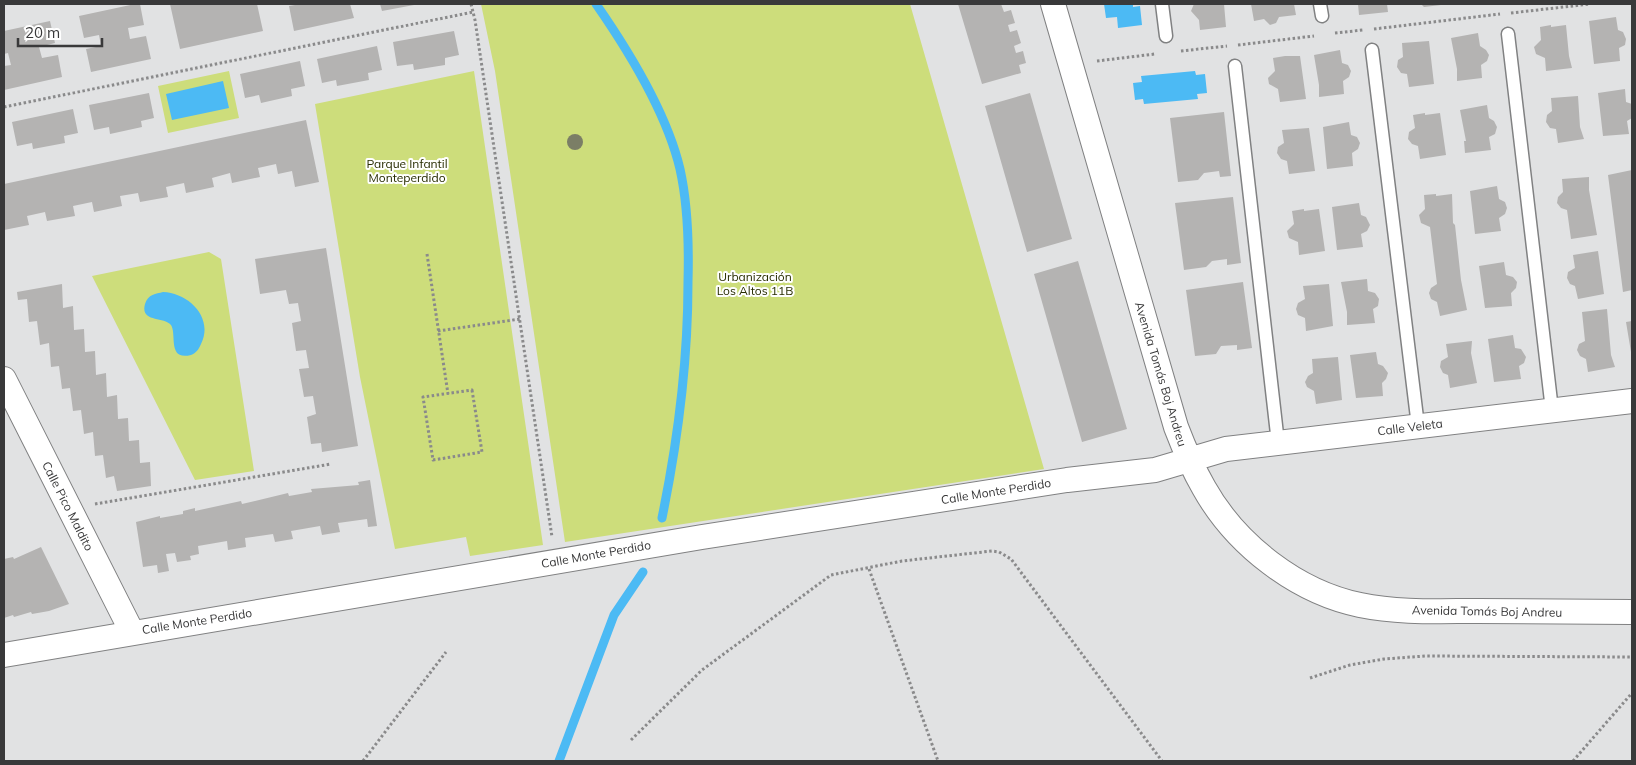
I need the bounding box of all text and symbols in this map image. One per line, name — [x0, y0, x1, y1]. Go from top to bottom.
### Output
scale bar — [18, 15, 101, 47]
text: 20 m — [25, 23, 60, 42]
park label: Parque Infantil Monteperdido — [366, 156, 448, 185]
park label: Urbanización Los Altos 11B — [717, 269, 793, 298]
street label: Avenida Tomás Boj Andreu — [1132, 300, 1190, 448]
street label: Calle Veleta — [1377, 416, 1443, 438]
street label: Calle Pico Maldito — [39, 459, 97, 553]
street label: Calle Monte Perdido — [940, 475, 1052, 507]
street label: Calle Monte Perdido — [540, 537, 652, 571]
street label: Avenida Tomás Boj Andreu — [1412, 602, 1562, 620]
street label: Calle Monte Perdido — [141, 605, 253, 637]

